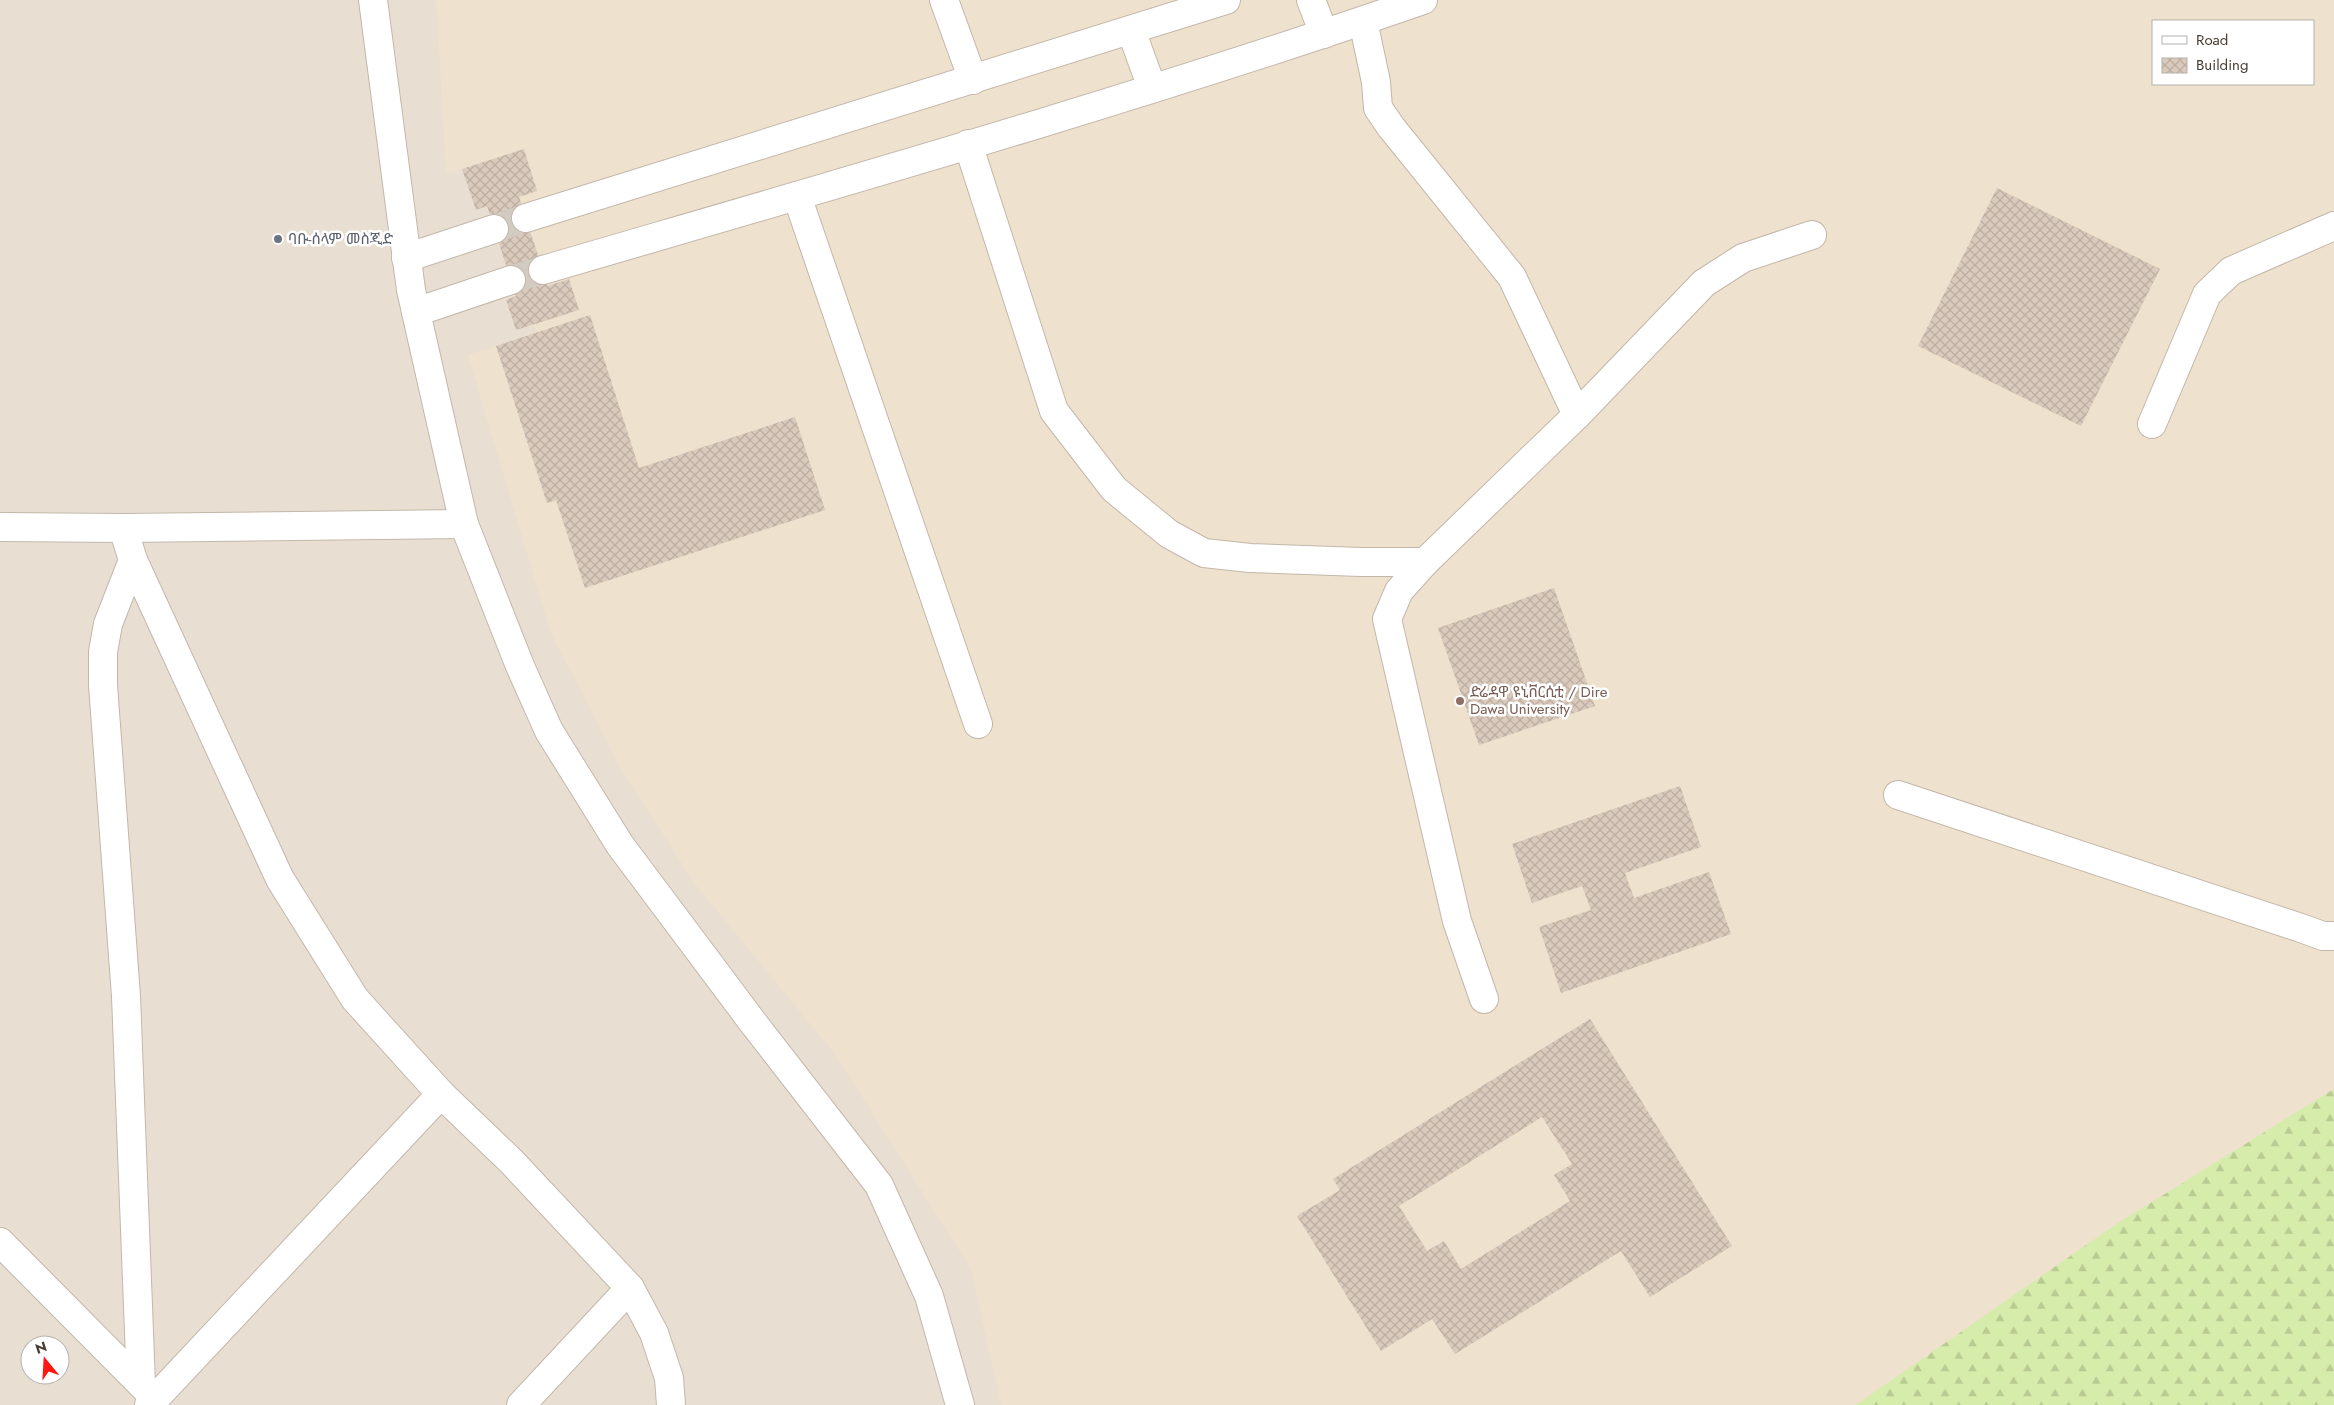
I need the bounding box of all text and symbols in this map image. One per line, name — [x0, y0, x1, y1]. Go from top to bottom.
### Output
legend — [2152, 20, 2314, 85]
text: Road — [2196, 29, 2228, 51]
text: Building — [2196, 54, 2248, 76]
place label: ባቡ-ሰላም መስጂድ — [288, 228, 394, 250]
marker: ባቡ-ሰላም መስጂድ — [272, 233, 284, 245]
place label: ድሬዳዋ ዩኒቨርሲቲ / Dire Dawa University — [1470, 681, 1608, 720]
marker: ድሬዳዋ ዩኒቨርሲቲ / Dire Dawa University — [1454, 695, 1466, 707]
north arrow — [20, 1335, 70, 1385]
text: N — [33, 1336, 49, 1359]

